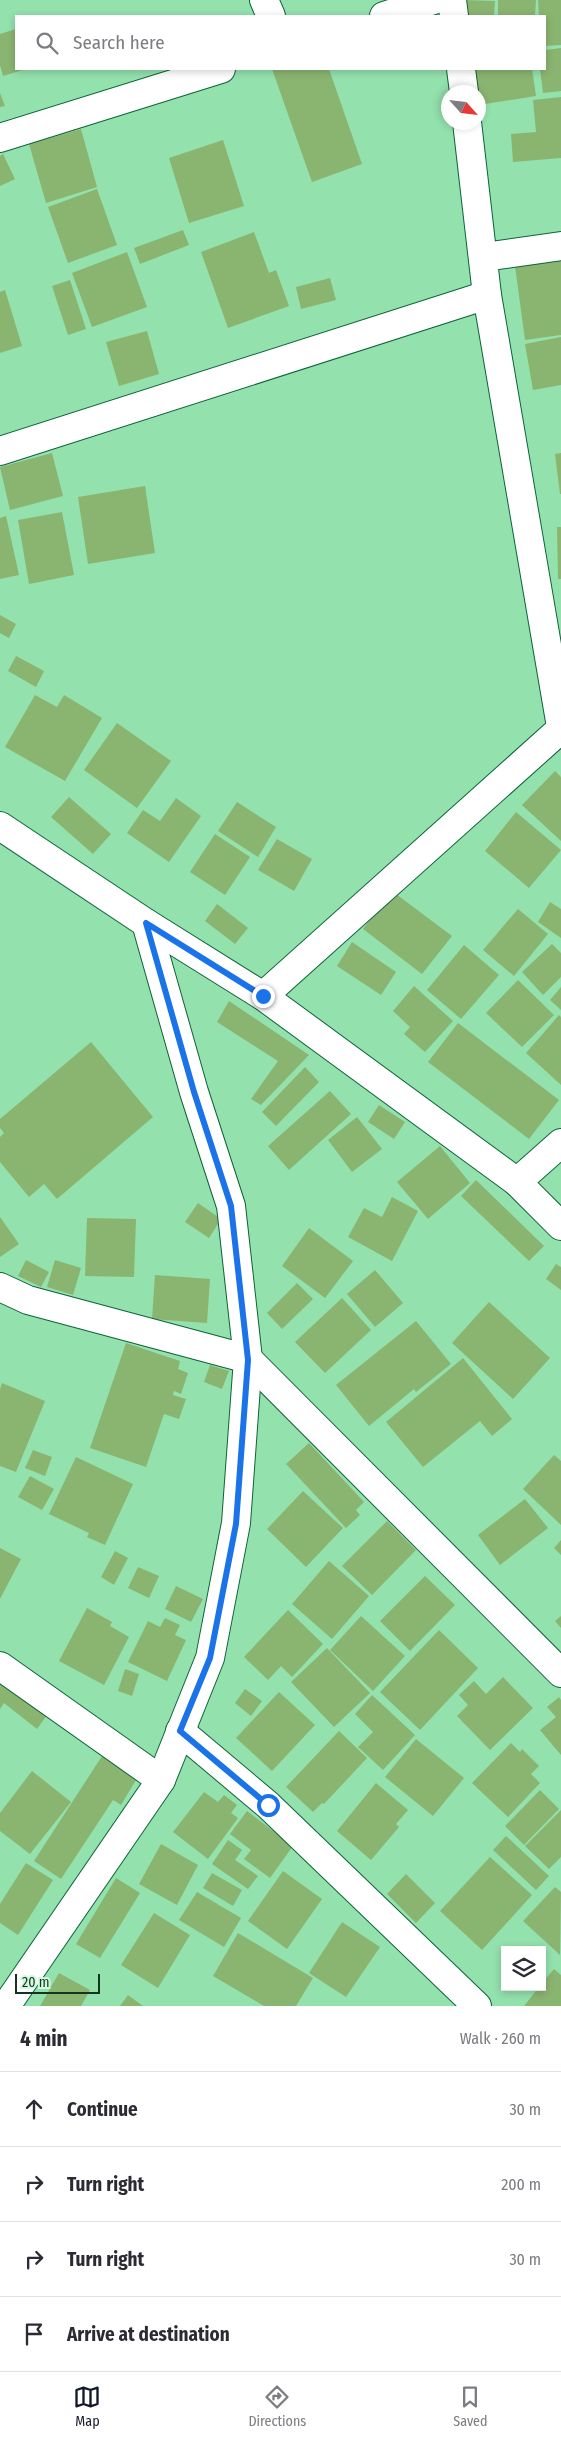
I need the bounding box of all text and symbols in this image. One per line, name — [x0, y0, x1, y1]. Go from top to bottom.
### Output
search box — [15, 15, 546, 70]
icon: search — [33, 29, 61, 57]
text: Search here — [73, 31, 165, 54]
north arrow — [441, 85, 486, 130]
route end — [252, 985, 275, 1008]
route start — [257, 1794, 280, 1817]
map controls — [501, 1946, 546, 1991]
button: layers — [501, 1946, 546, 1991]
scale bar — [15, 1971, 100, 1994]
text: 20 m — [22, 1974, 50, 1991]
text: 4 min — [20, 2026, 68, 2052]
text: Walk · 260 m — [460, 2029, 541, 2048]
icon: ahead — [20, 2095, 48, 2123]
text: Continue — [67, 2098, 138, 2121]
text: 30 m — [509, 2100, 541, 2119]
icon: right — [20, 2170, 48, 2198]
text: Turn right — [67, 2173, 144, 2196]
text: 200 m — [501, 2175, 541, 2194]
icon: right — [20, 2245, 48, 2273]
text: Turn right — [67, 2248, 144, 2271]
text: 30 m — [509, 2250, 541, 2269]
icon: arrive — [20, 2320, 48, 2348]
text: Arrive at destination — [67, 2323, 230, 2346]
tab: Map — [73, 2383, 101, 2430]
tab: Directions — [248, 2383, 306, 2430]
tab: Saved — [453, 2383, 488, 2430]

